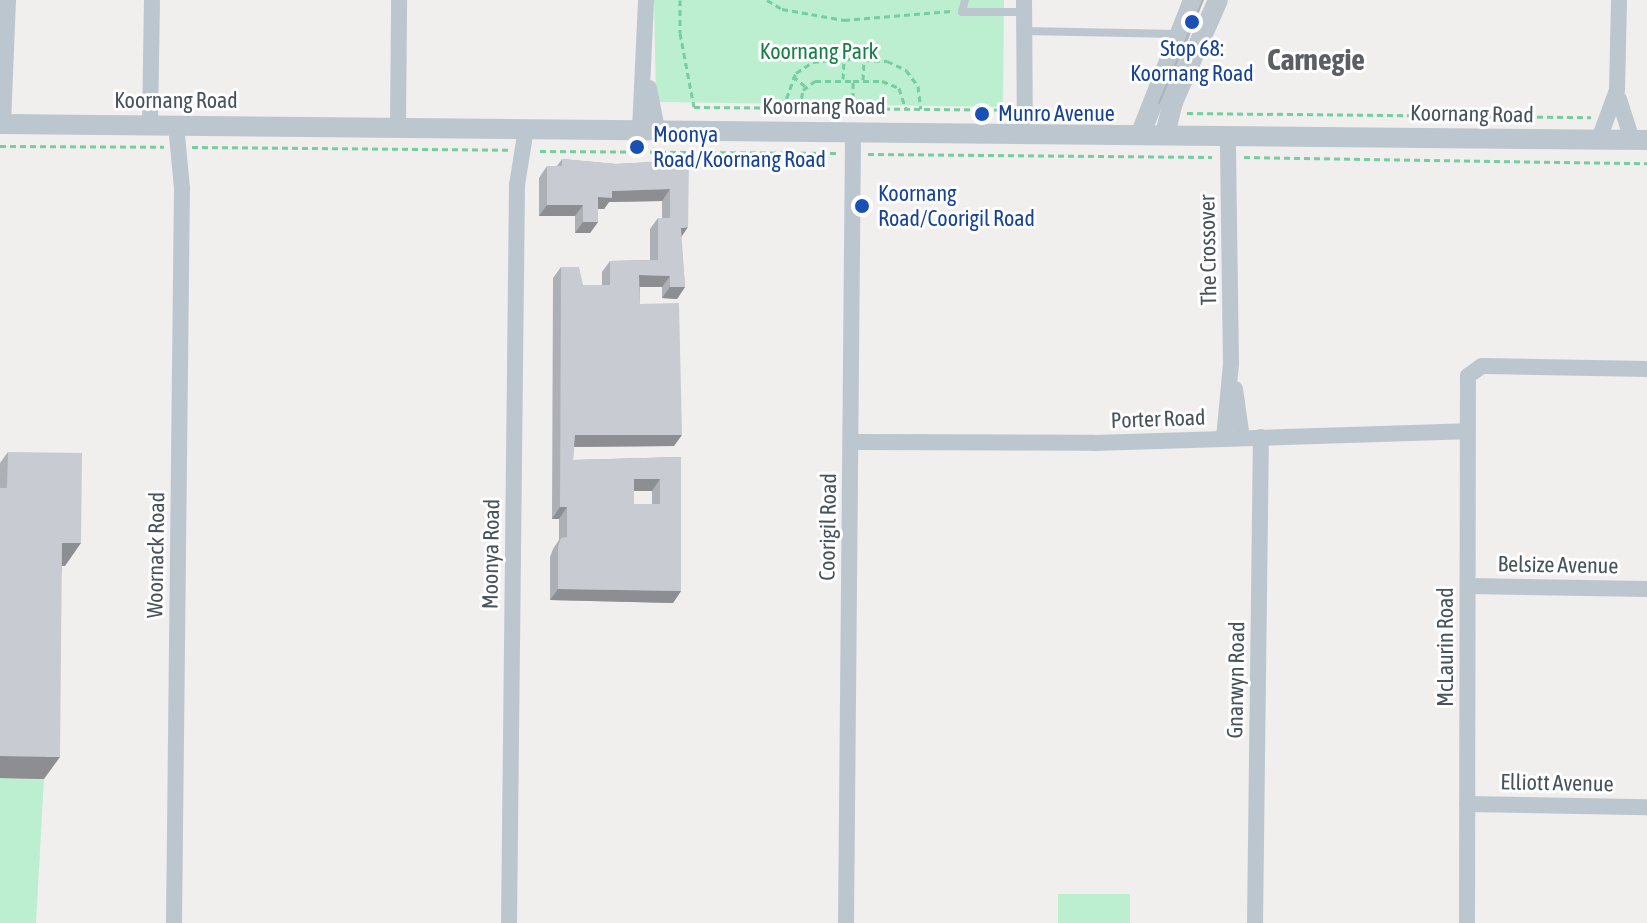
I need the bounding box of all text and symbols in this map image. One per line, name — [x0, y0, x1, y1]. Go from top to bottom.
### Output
marker: Stop 68: Koornang Road — [1183, 13, 1201, 31]
place label: Stop 68: Koornang Road — [1130, 35, 1254, 86]
park label: Koornang Park — [760, 39, 878, 65]
district label: Carnegie — [1267, 41, 1365, 77]
street label: Koornang Road — [114, 88, 238, 114]
street label: Koornang Road — [762, 94, 886, 120]
street label: Koornang Road — [1410, 100, 1534, 128]
place label: Munro Avenue — [998, 101, 1115, 127]
marker: Munro Avenue — [973, 105, 991, 123]
place label: Moonya Road/Koornang Road — [653, 121, 826, 172]
marker: Moonya Road/Koornang Road — [628, 138, 646, 156]
place label: Koornang Road/Coorigil Road — [878, 180, 1035, 232]
street label: The Crossover — [1194, 194, 1222, 306]
marker: Koornang Road/Coorigil Road — [853, 197, 871, 215]
street label: Porter Road — [1110, 404, 1206, 434]
street label: Coorigil Road — [814, 473, 842, 581]
street label: Woornack Road — [142, 492, 170, 618]
street label: Moonya Road — [477, 499, 505, 609]
street label: Belsize Avenue — [1497, 551, 1619, 579]
street label: McLaurin Road — [1433, 587, 1459, 707]
street label: Gnarwyn Road — [1222, 621, 1250, 739]
street label: Elliott Avenue — [1500, 769, 1614, 797]

